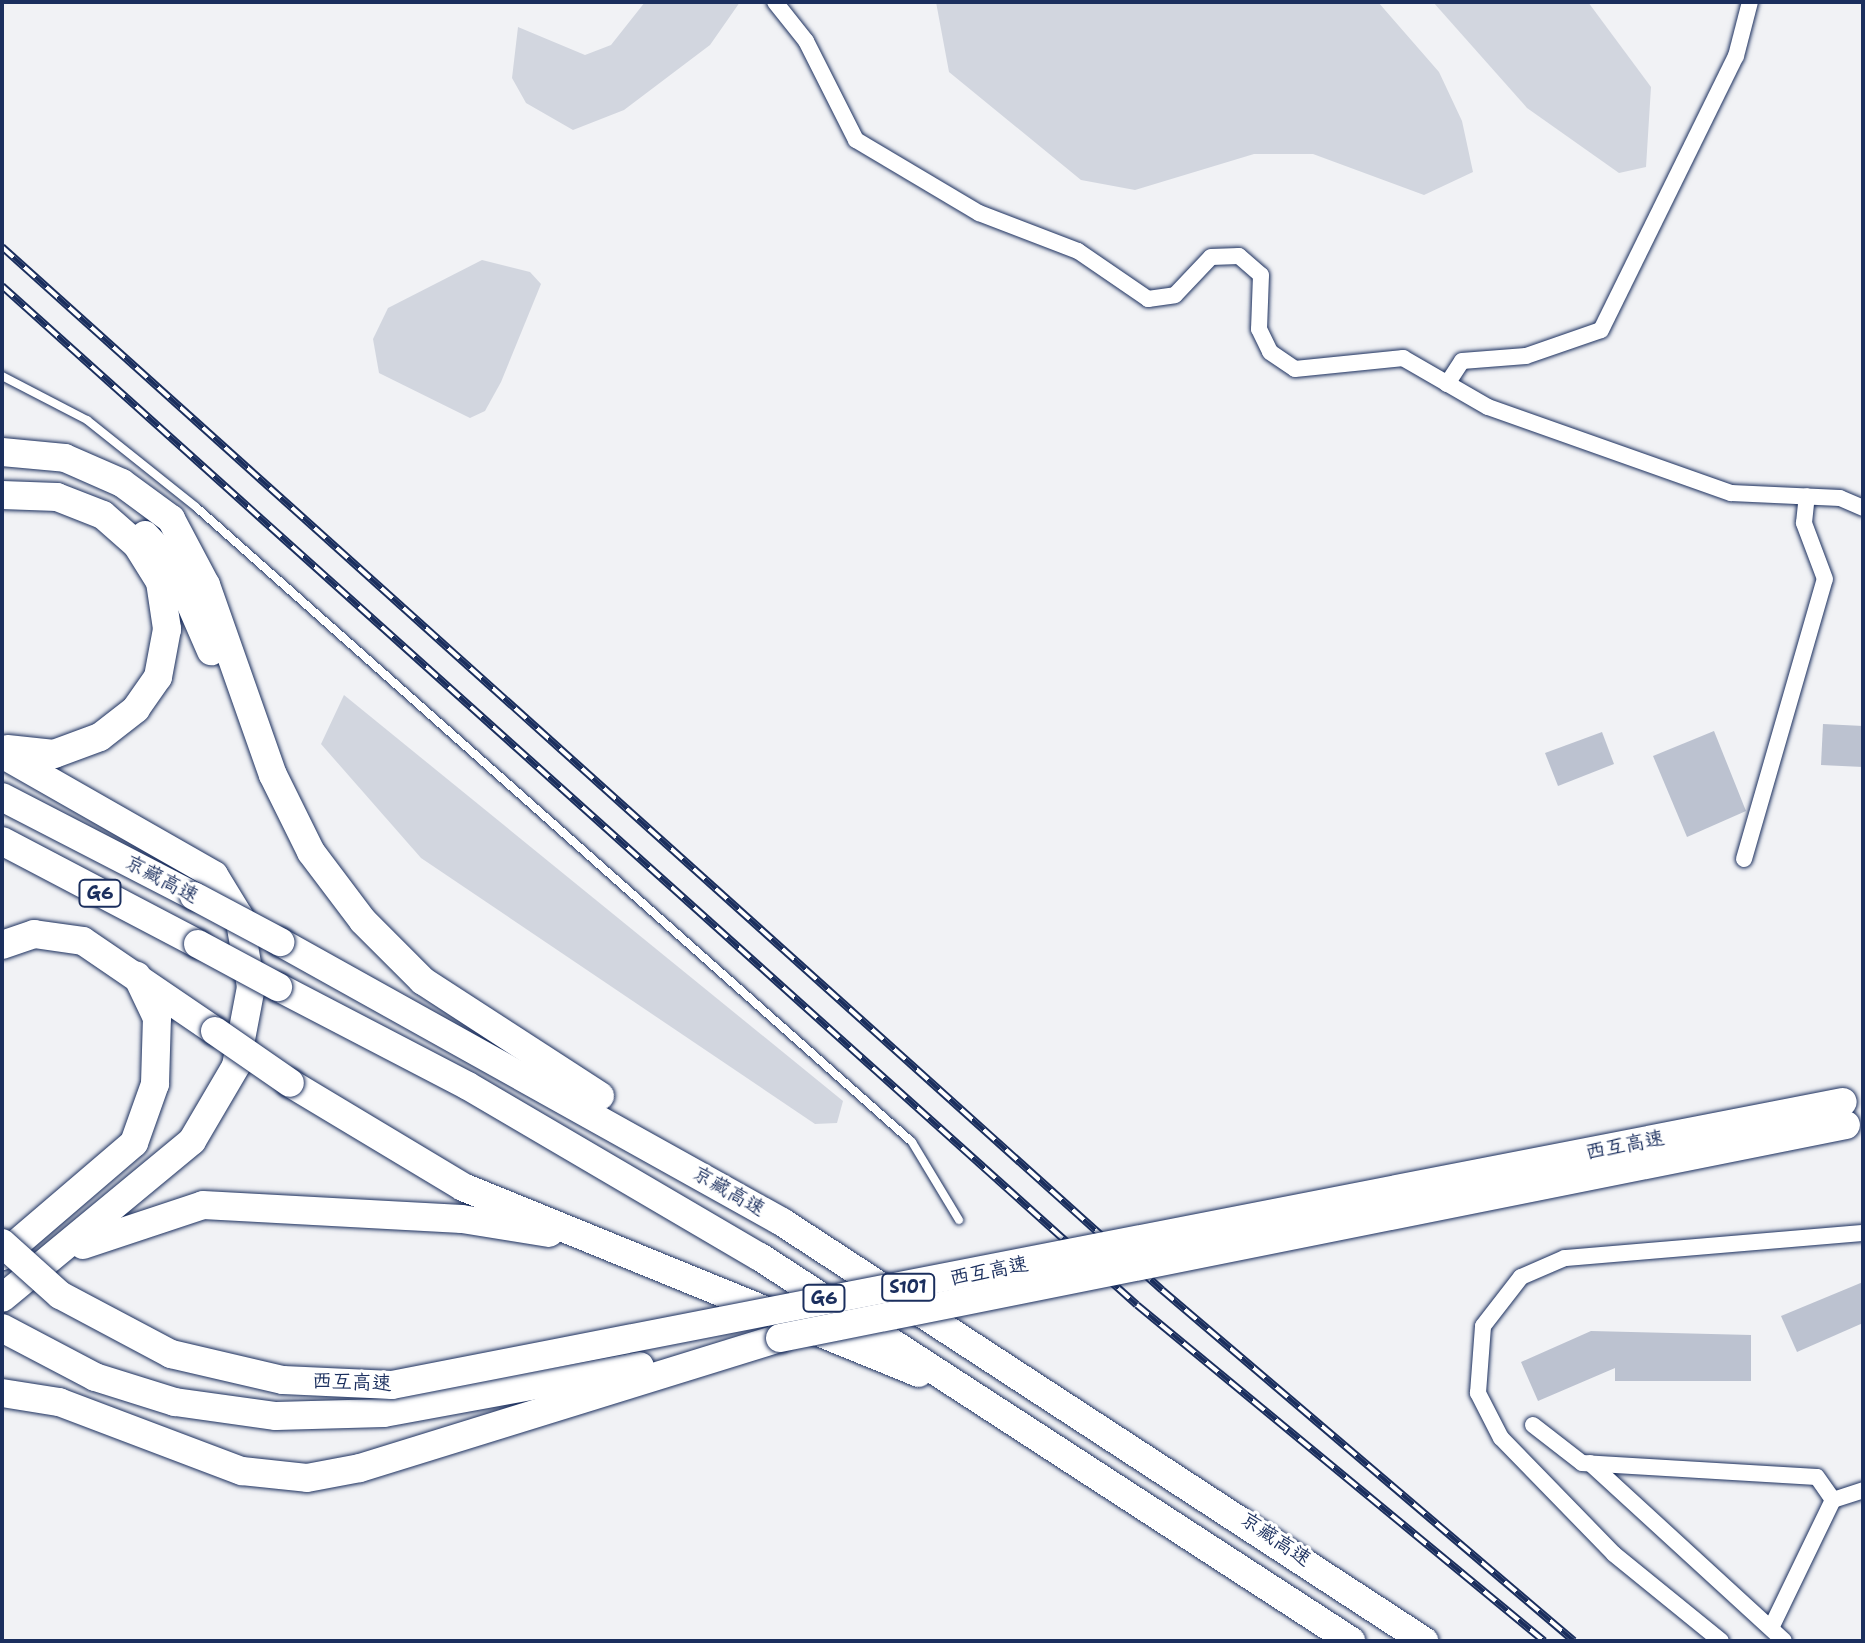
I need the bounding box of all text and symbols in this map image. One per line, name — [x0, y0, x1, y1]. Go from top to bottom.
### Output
street label: 京藏高速 — [121, 850, 203, 908]
road number: G6 — [78, 879, 122, 907]
street label: 西互高速 — [1583, 1126, 1667, 1164]
street label: 京藏高速 — [688, 1161, 770, 1221]
street label: 西互高速 — [947, 1252, 1031, 1290]
road number: S101 — [880, 1273, 936, 1301]
road number: G6 — [802, 1284, 846, 1312]
street label: 西互高速 — [312, 1369, 392, 1395]
street label: 京藏高速 — [1236, 1507, 1316, 1571]

